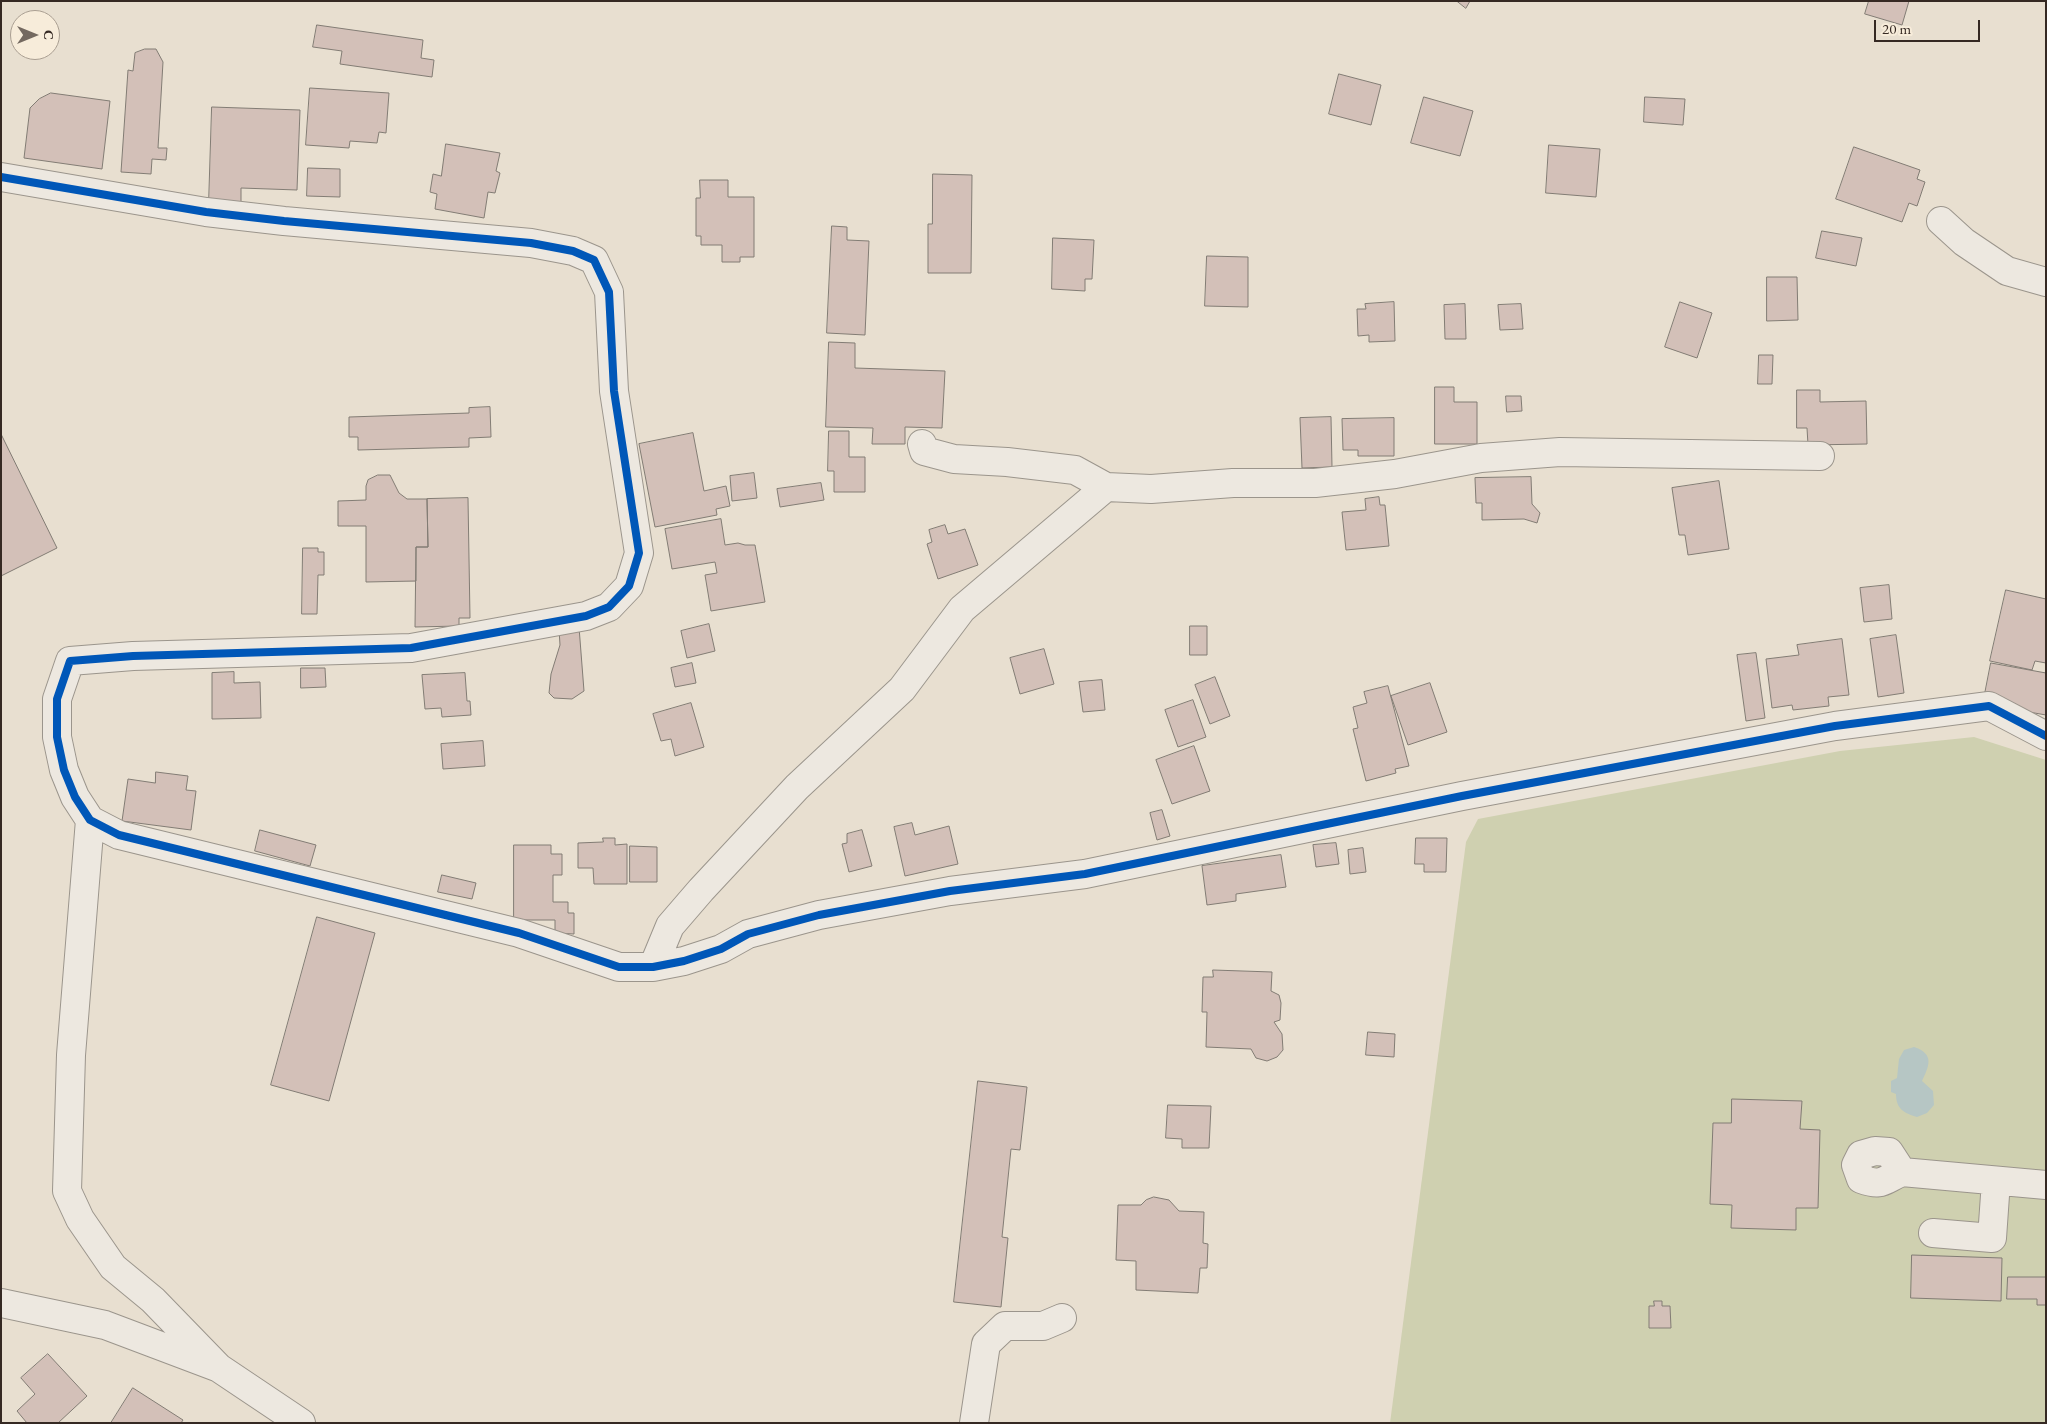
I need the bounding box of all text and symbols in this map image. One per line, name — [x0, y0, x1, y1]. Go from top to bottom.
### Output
north arrow — [10, 10, 60, 60]
scale bar — [1877, 10, 1983, 42]
text: 20 m — [1882, 19, 1911, 38]
text: С — [40, 30, 58, 40]

